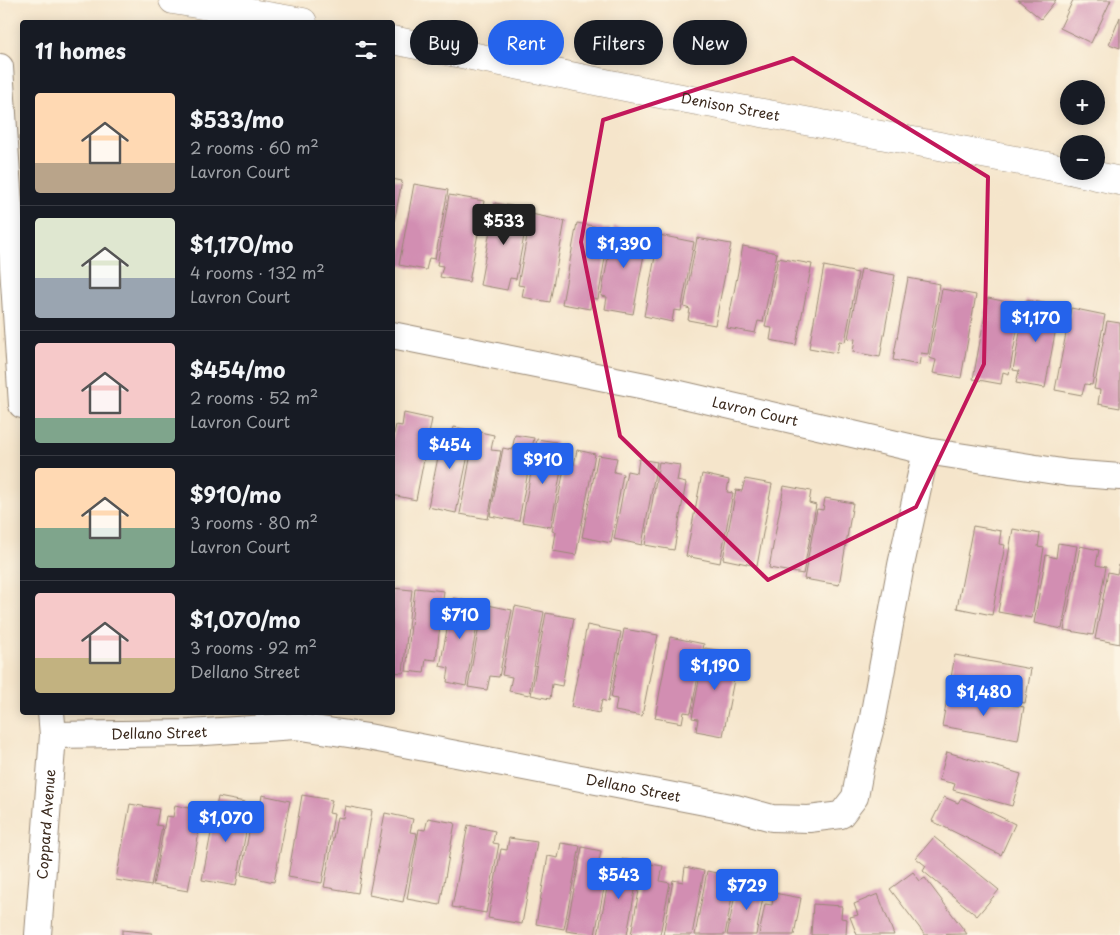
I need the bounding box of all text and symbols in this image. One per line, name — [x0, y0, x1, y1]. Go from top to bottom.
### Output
chip: Buy — [410, 20, 478, 65]
chip: Rent — [488, 20, 564, 65]
chip: Filters — [574, 20, 663, 65]
chip: New — [673, 20, 747, 65]
text: 11 homes — [35, 34, 126, 66]
icon: filters — [352, 36, 380, 64]
map controls — [1060, 80, 1105, 180]
button: + — [1060, 80, 1105, 125]
street label: Denison Street — [679, 87, 782, 126]
text: $533/mo — [190, 103, 284, 135]
icon: home — [75, 113, 135, 173]
text: 2 rooms · 60 m² — [190, 135, 319, 159]
button: − — [1060, 135, 1105, 180]
text: Lavron Court — [190, 159, 290, 183]
pin: $533 — [474, 204, 534, 246]
text: $533 — [483, 208, 525, 232]
pin: $1,390 — [583, 226, 665, 269]
text: $1,170/mo — [190, 228, 293, 260]
text: $1,390 — [597, 231, 651, 255]
icon: home — [75, 238, 135, 298]
text: 4 rooms · 132 m² — [190, 260, 325, 284]
text: Lavron Court — [190, 284, 290, 308]
pin: $1,170 — [995, 300, 1077, 343]
text: $1,170 — [1012, 305, 1060, 329]
text: $454/mo — [190, 353, 285, 385]
icon: home — [75, 363, 135, 423]
text: 2 rooms · 52 m² — [190, 385, 318, 409]
street label: Lavron Court — [710, 391, 800, 431]
text: Lavron Court — [190, 409, 290, 433]
pin: $454 — [420, 428, 480, 470]
text: $454 — [429, 432, 471, 456]
pin: $910 — [513, 442, 573, 485]
text: $910 — [523, 447, 563, 471]
text: $910/mo — [190, 478, 281, 510]
icon: home — [75, 488, 135, 548]
text: 3 rooms · 80 m² — [190, 510, 318, 534]
text: Lavron Court — [190, 534, 290, 558]
pin: $710 — [430, 598, 490, 640]
text: $710 — [441, 602, 479, 626]
text: $1,070/mo — [190, 603, 300, 635]
icon: home — [75, 613, 135, 673]
text: 3 rooms · 92 m² — [190, 635, 317, 659]
pin: $1,190 — [674, 648, 756, 691]
text: $1,190 — [691, 653, 740, 677]
text: Dellano Street — [190, 659, 300, 683]
pin: $1,480 — [943, 674, 1025, 717]
text: $1,480 — [957, 679, 1011, 703]
street label: Dellano Street — [111, 721, 208, 744]
street label: Coppard Avenue — [31, 768, 60, 880]
street label: Dellano Street — [584, 768, 683, 807]
pin: $1,070 — [185, 800, 267, 843]
text: $1,070 — [199, 805, 253, 829]
pin: $543 — [589, 858, 649, 900]
text: $543 — [598, 862, 640, 886]
pin: $729 — [717, 868, 777, 911]
text: $729 — [727, 873, 767, 897]

